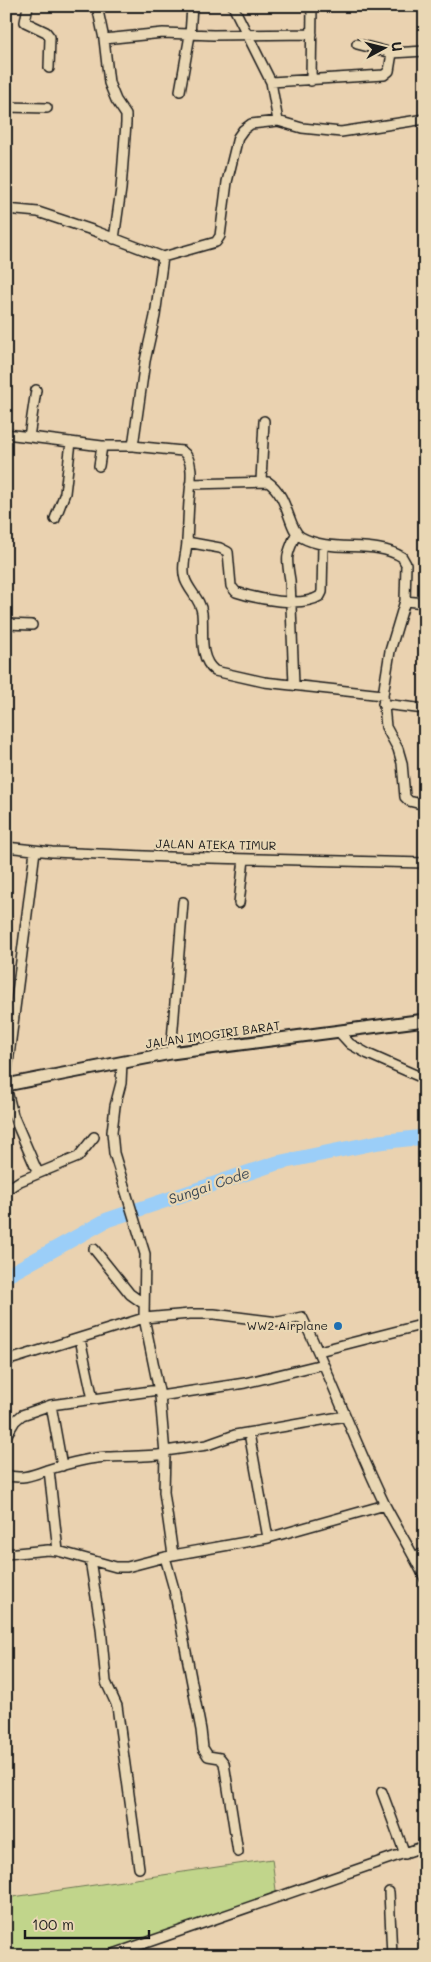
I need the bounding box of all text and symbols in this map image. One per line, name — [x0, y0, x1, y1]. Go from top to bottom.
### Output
north arrow — [358, 22, 408, 72]
text: U — [387, 40, 407, 52]
street label: JALAN ATEKA TIMUR — [156, 835, 276, 853]
street label: JALAN IMOGIRI BARAT — [144, 1017, 282, 1051]
water label: Sungai Code — [166, 1163, 252, 1208]
place label: WW2 Airplane — [246, 1317, 328, 1333]
marker: WW2 Airplane — [332, 1320, 344, 1332]
scale bar — [25, 1907, 149, 1939]
text: 100 m — [32, 1914, 74, 1934]

